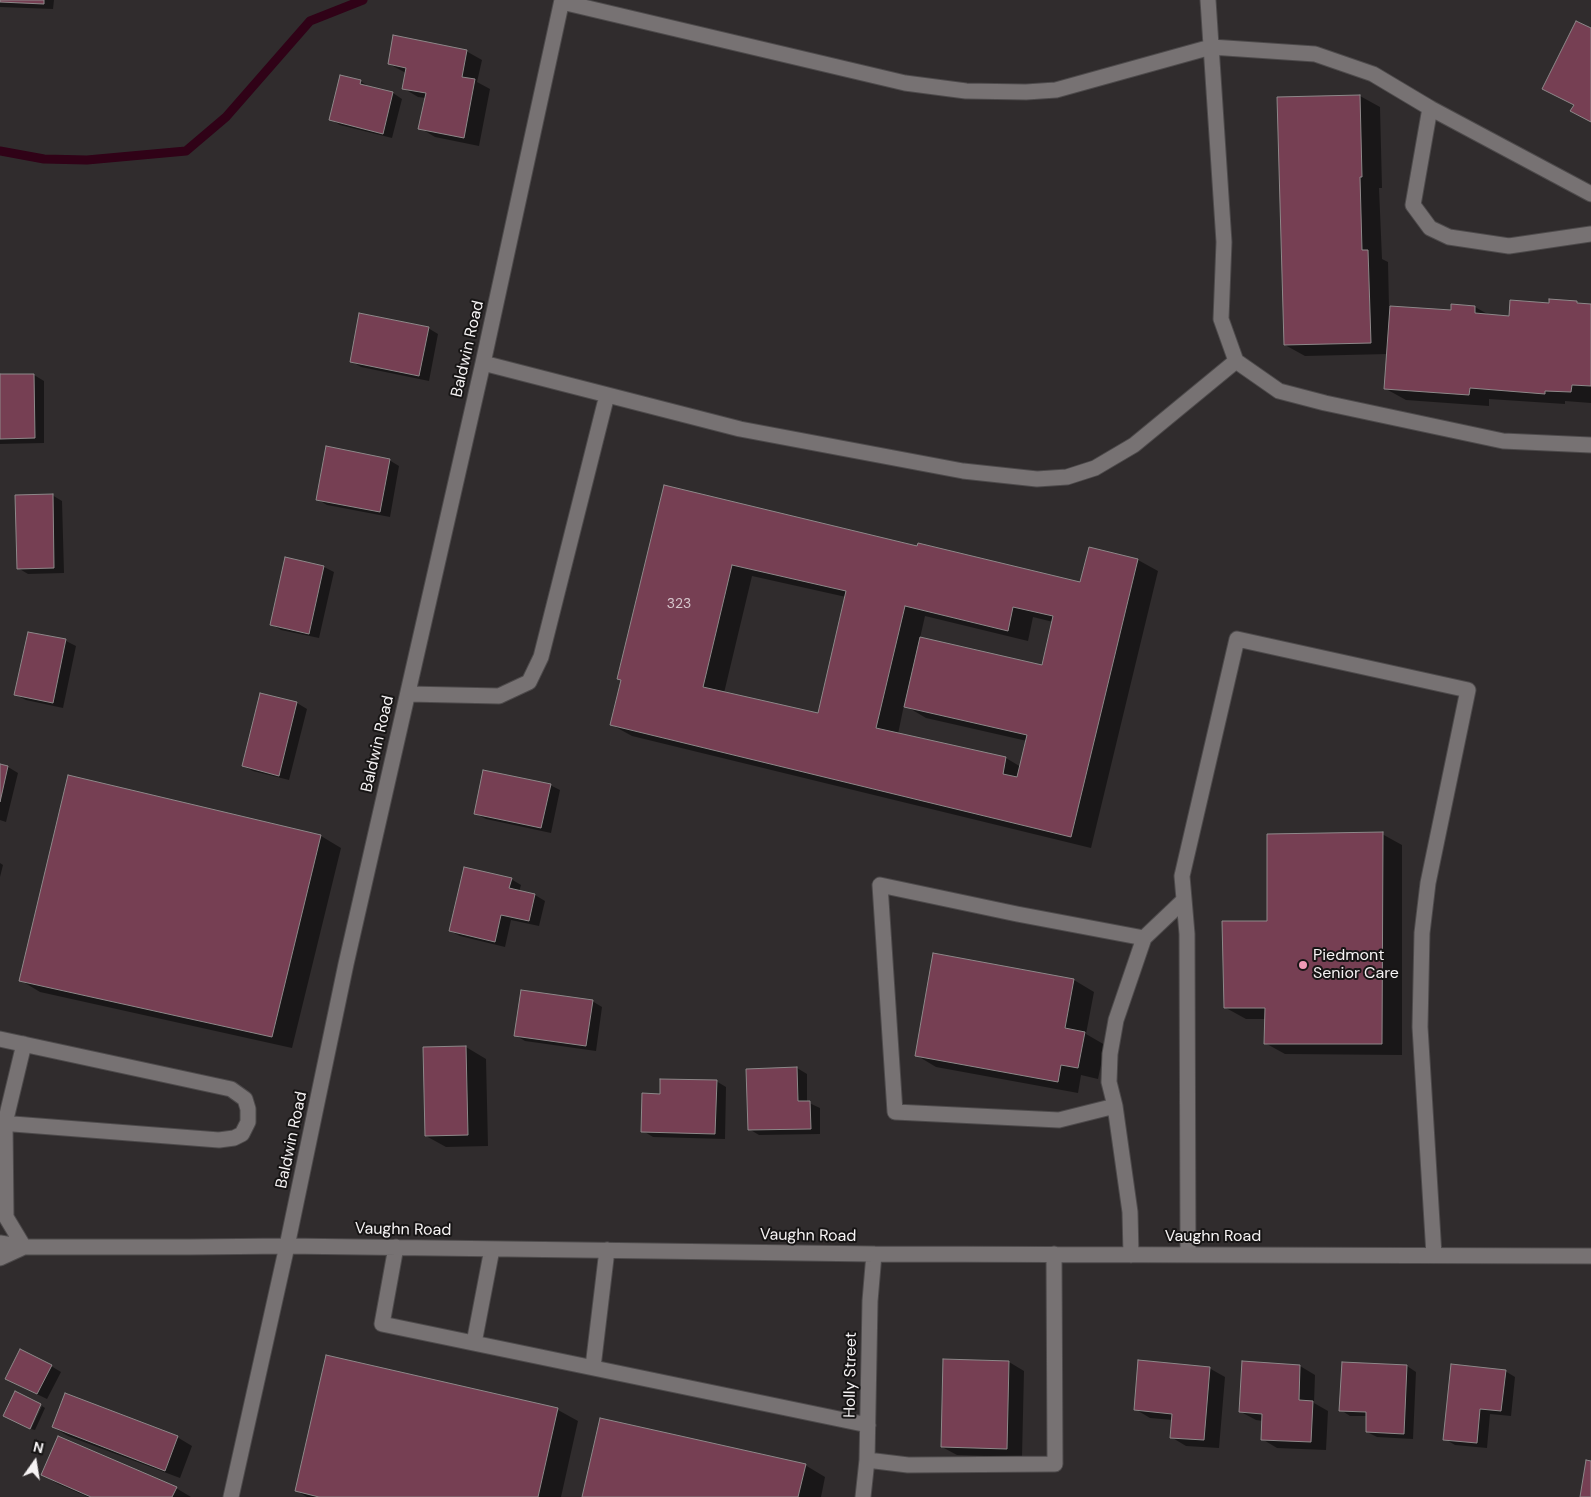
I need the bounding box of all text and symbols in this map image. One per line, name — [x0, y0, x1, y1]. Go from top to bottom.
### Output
street label: Baldwin Road — [448, 299, 488, 399]
house number: 323 — [667, 596, 691, 612]
street label: Baldwin Road — [358, 694, 398, 794]
place label: Piedmont Senior Care — [1313, 946, 1399, 984]
marker: Piedmont Senior Care — [1297, 959, 1309, 971]
street label: Baldwin Road — [272, 1090, 312, 1190]
street label: Vaughn Road — [355, 1220, 451, 1240]
street label: Vaughn Road — [760, 1226, 856, 1246]
street label: Vaughn Road — [1165, 1227, 1261, 1247]
street label: Holly Street — [841, 1332, 861, 1418]
north arrow — [10, 1437, 60, 1487]
text: N — [31, 1437, 45, 1457]

